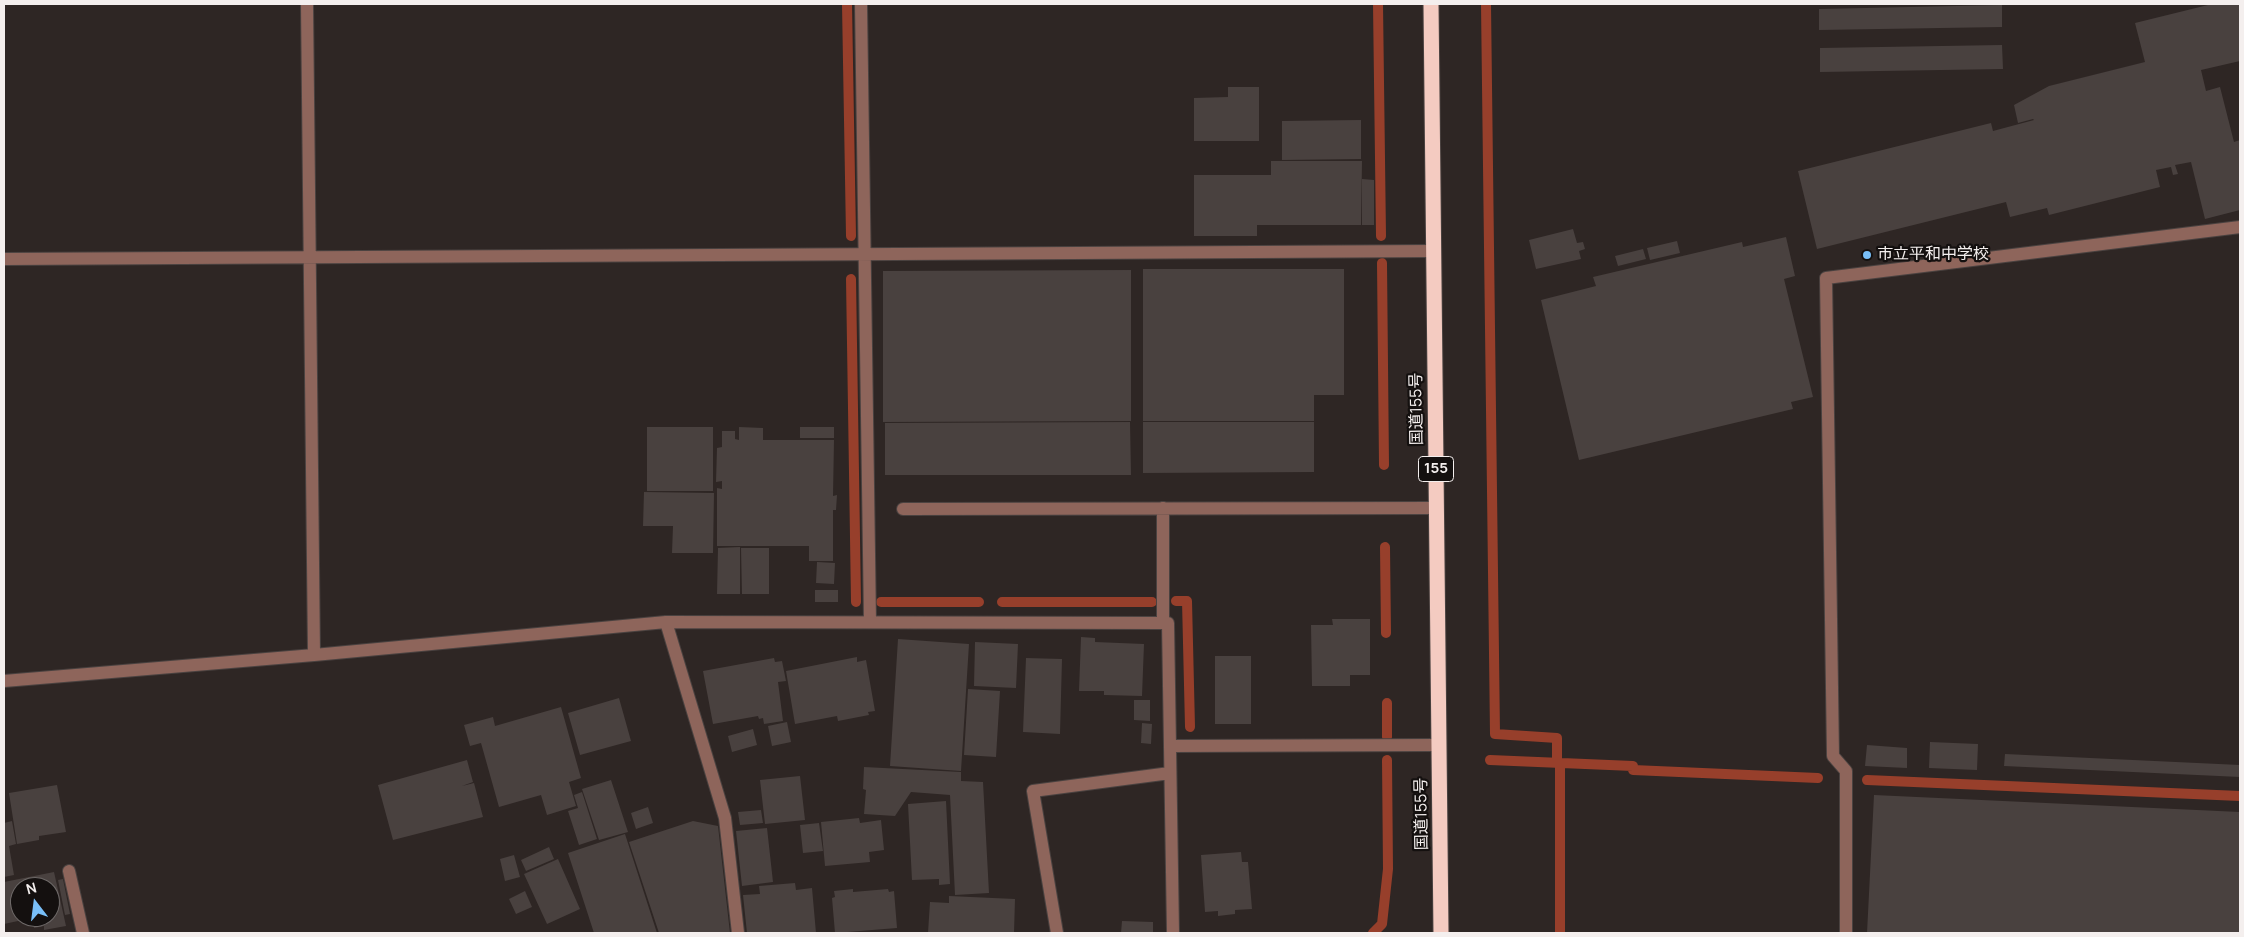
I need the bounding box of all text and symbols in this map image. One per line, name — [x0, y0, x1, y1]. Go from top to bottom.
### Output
place label: 市立平和中学校 — [1877, 245, 1989, 265]
marker: 市立平和中学校 — [1861, 249, 1873, 261]
street label: 国道155号 — [1407, 372, 1427, 446]
road number: 155 — [1418, 456, 1454, 482]
street label: 国道155号 — [1412, 777, 1432, 851]
north arrow — [10, 877, 60, 927]
text: N — [24, 878, 39, 898]

